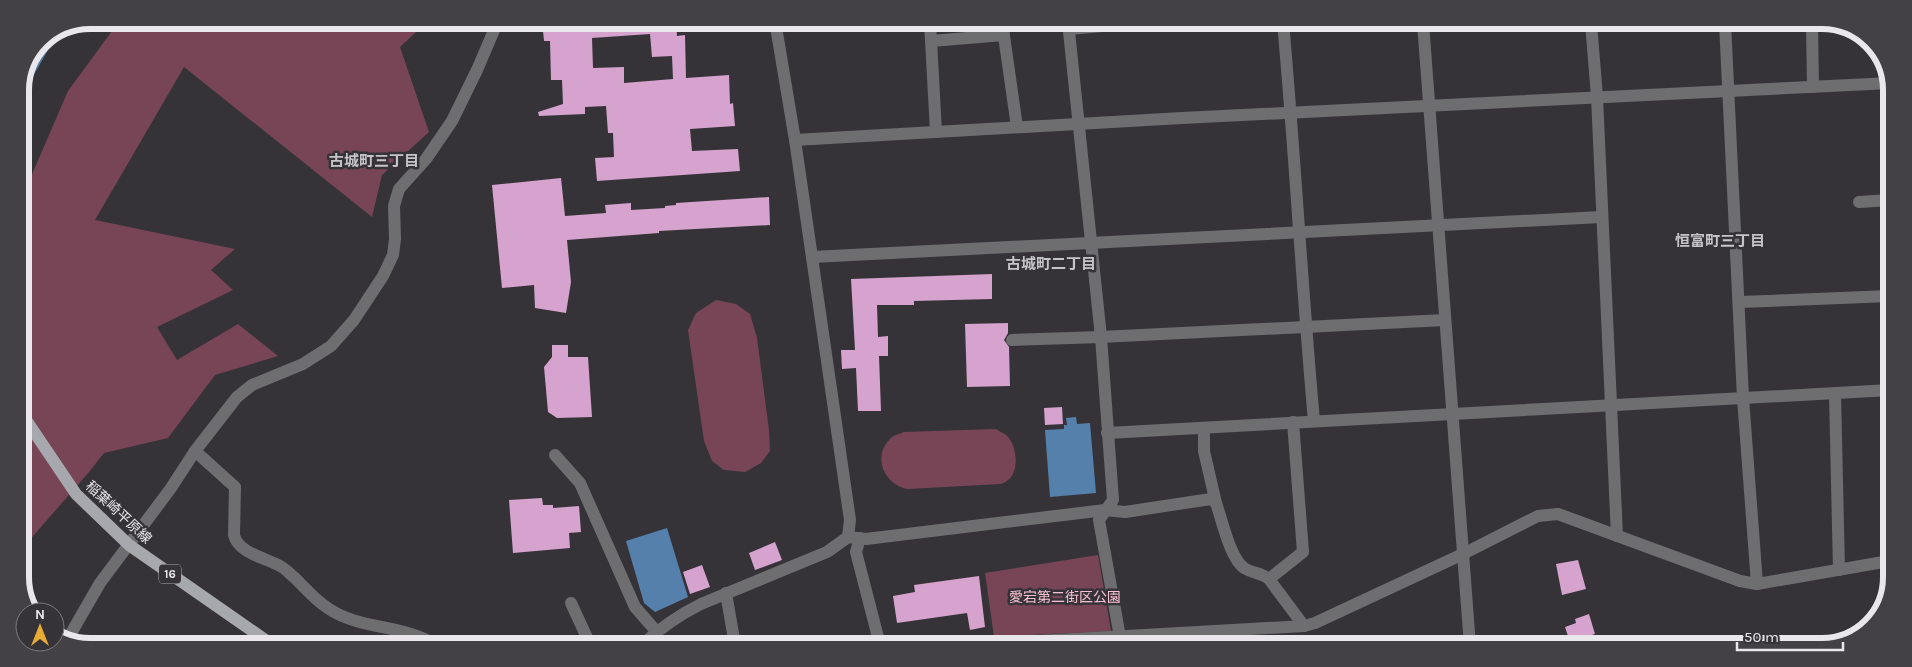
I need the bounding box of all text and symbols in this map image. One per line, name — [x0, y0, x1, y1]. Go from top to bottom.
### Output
district label: 古城町三丁目 — [329, 152, 419, 170]
district label: 恒富町三丁目 — [1675, 232, 1765, 250]
district label: 古城町二丁目 — [1006, 255, 1096, 273]
street label: 稲葉崎平原線 — [82, 478, 155, 547]
road number: 16 — [159, 564, 181, 584]
park label: 愛宕第二街区公園 — [1009, 589, 1121, 606]
north arrow — [15, 602, 65, 652]
text: N — [35, 606, 45, 623]
scale bar — [1737, 620, 1843, 652]
text: 50 m — [1744, 628, 1779, 646]

